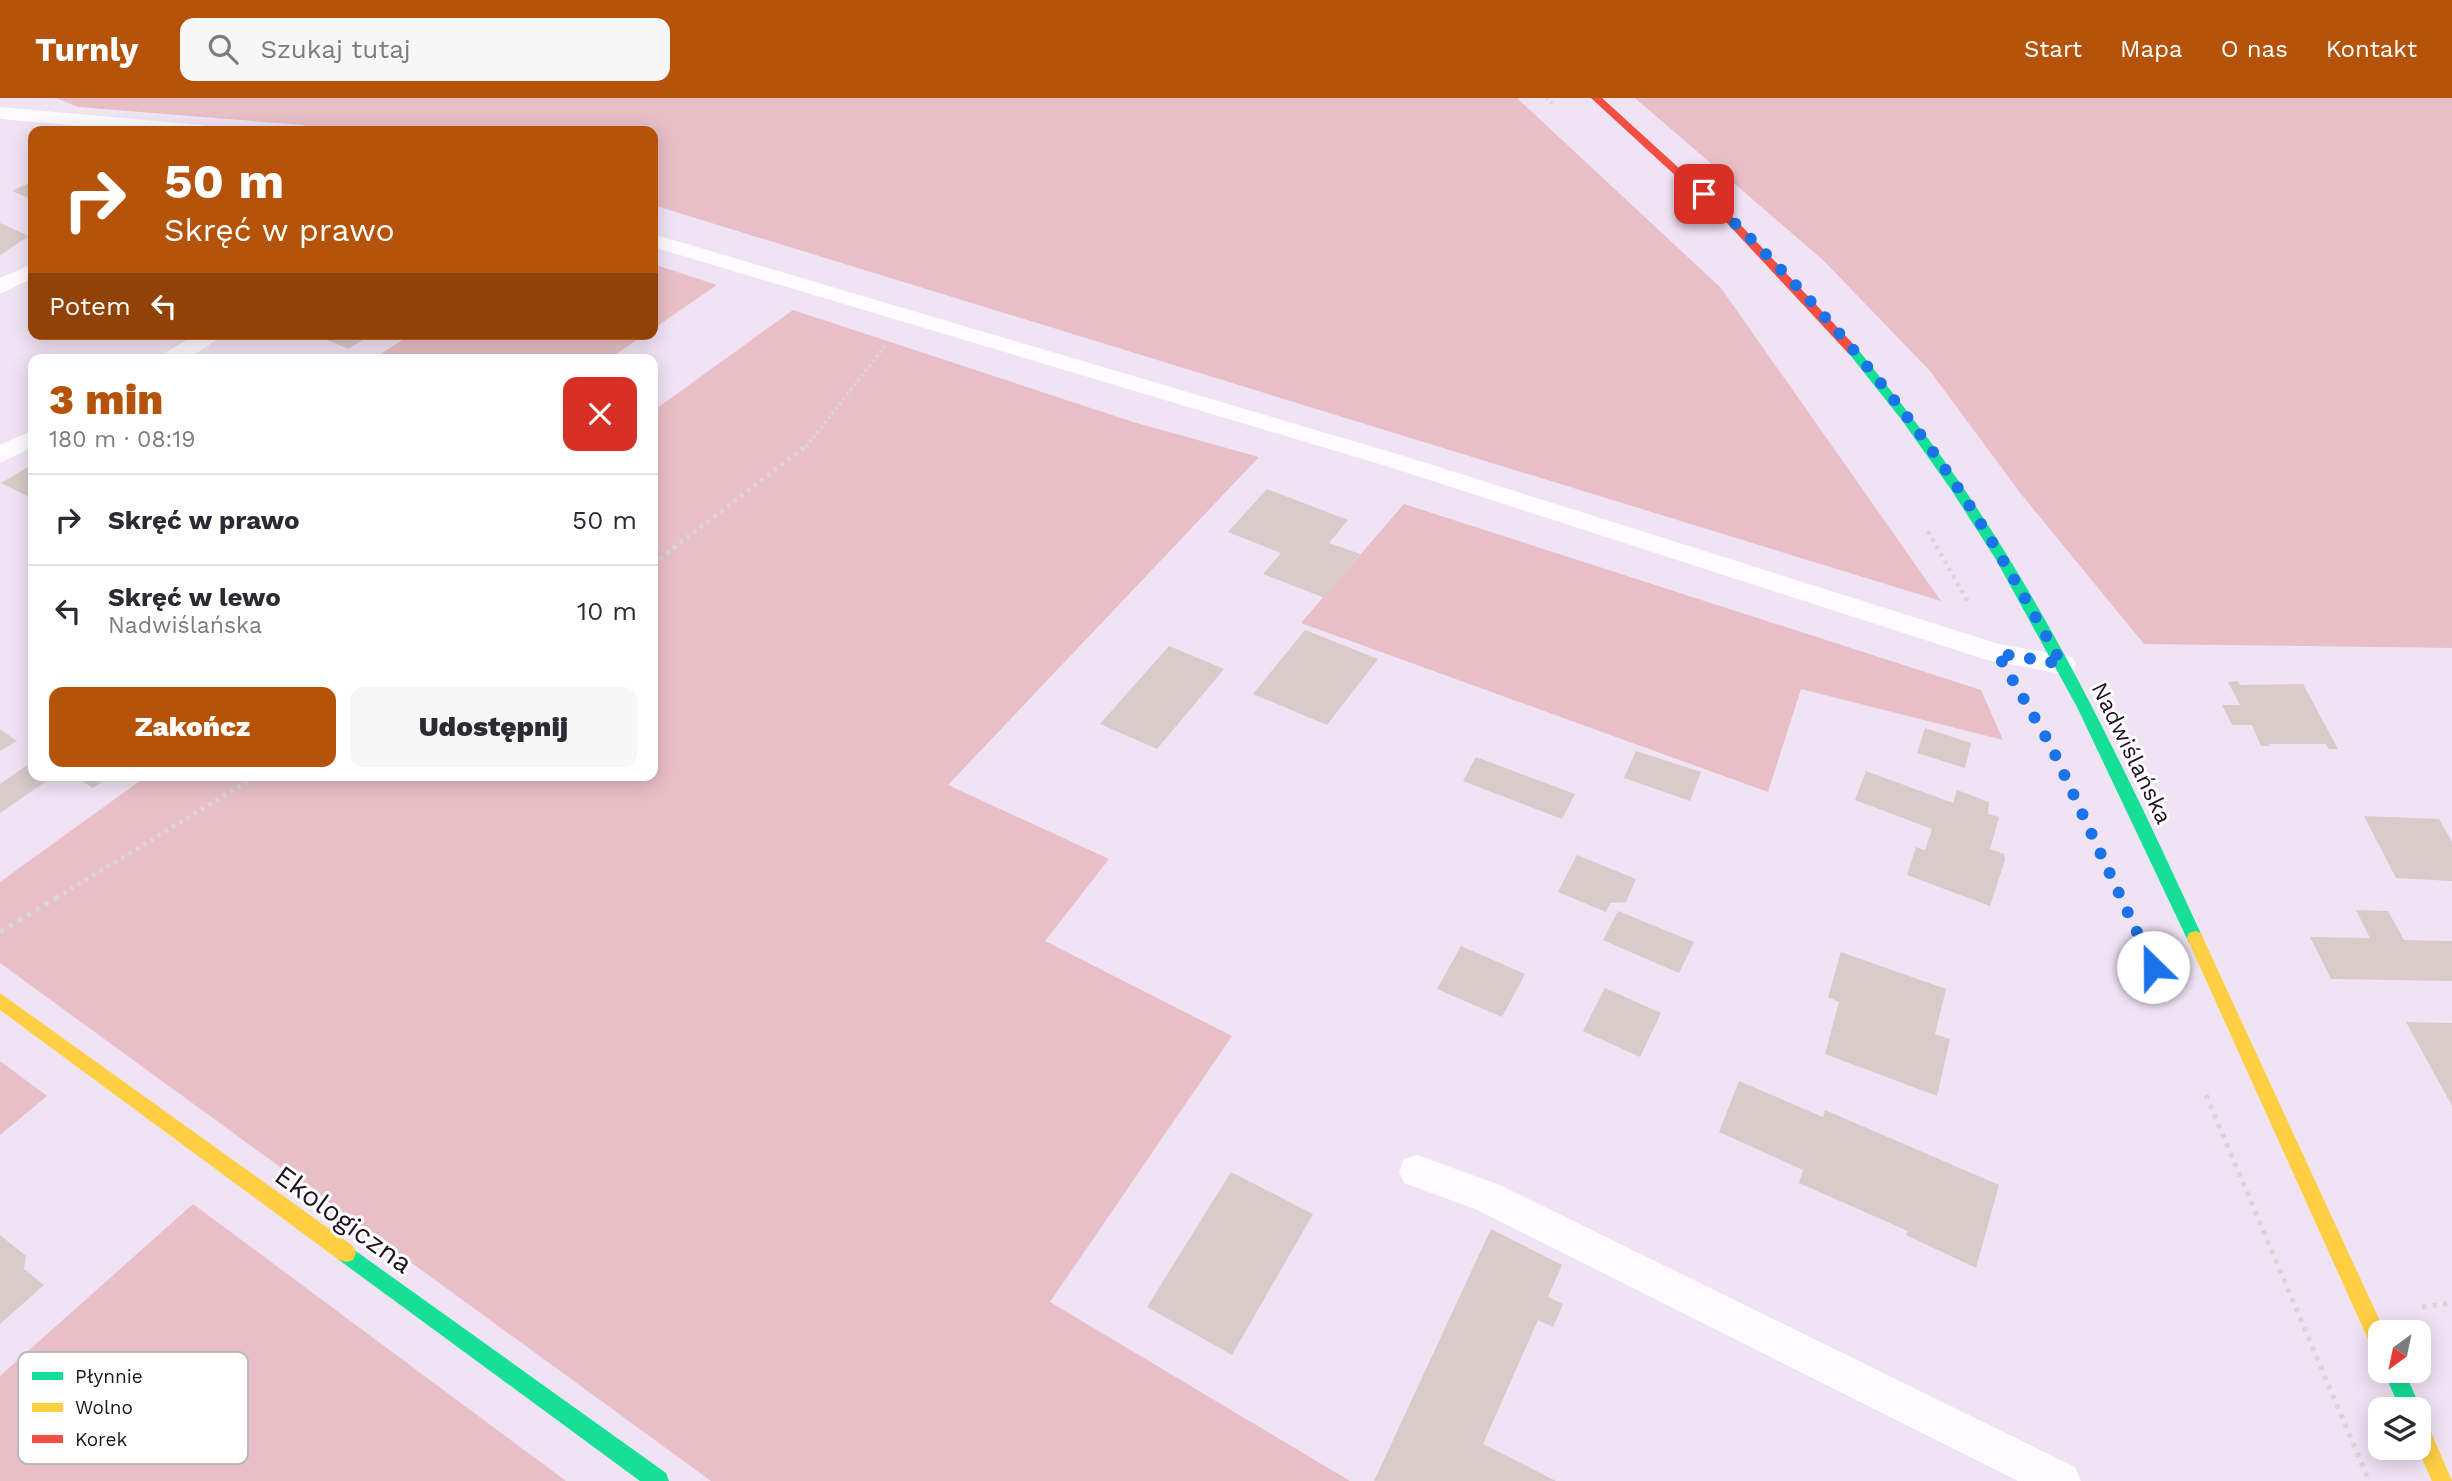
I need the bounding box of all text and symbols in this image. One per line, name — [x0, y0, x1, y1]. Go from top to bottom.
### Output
search box — [180, 18, 670, 81]
text: Turnly — [35, 30, 138, 69]
icon: search — [204, 30, 242, 68]
text: Szukaj tutaj — [260, 34, 411, 64]
text: Start — [2024, 35, 2082, 63]
text: Mapa — [2120, 35, 2183, 63]
text: O nas — [2221, 35, 2288, 63]
text: Kontakt — [2326, 35, 2417, 63]
text: 50 m — [164, 152, 284, 210]
icon: right — [49, 154, 140, 245]
pin — [1674, 164, 1734, 224]
icon: arrive — [1685, 175, 1723, 213]
text: Skręć w prawo — [164, 211, 395, 249]
icon: left — [145, 287, 183, 325]
text: Potem — [49, 291, 131, 321]
text: 3 min — [49, 375, 163, 424]
button: close — [563, 377, 637, 451]
text: 180 m · 08:19 — [49, 426, 196, 453]
icon: right — [49, 501, 87, 539]
text: Skręć w prawo — [108, 505, 300, 535]
text: 50 m — [572, 505, 637, 535]
text: Skręć w lewo — [108, 582, 281, 612]
icon: left — [49, 592, 87, 630]
text: 10 m — [577, 596, 637, 626]
text: Nadwiślańska — [108, 612, 262, 639]
street label: Nadwiślańska — [2086, 678, 2177, 828]
button: Zakończ — [49, 687, 336, 767]
button: Udostępnij — [350, 687, 637, 767]
position arrow — [2116, 930, 2190, 1004]
street label: Ekologiczna — [269, 1159, 419, 1280]
north arrow — [2368, 1320, 2431, 1382]
map controls — [2368, 1320, 2431, 1460]
legend — [18, 1352, 248, 1464]
text: Płynnie — [75, 1365, 143, 1388]
text: Wolno — [75, 1396, 133, 1419]
button: layers — [2368, 1397, 2431, 1460]
text: Korek — [75, 1428, 127, 1451]

